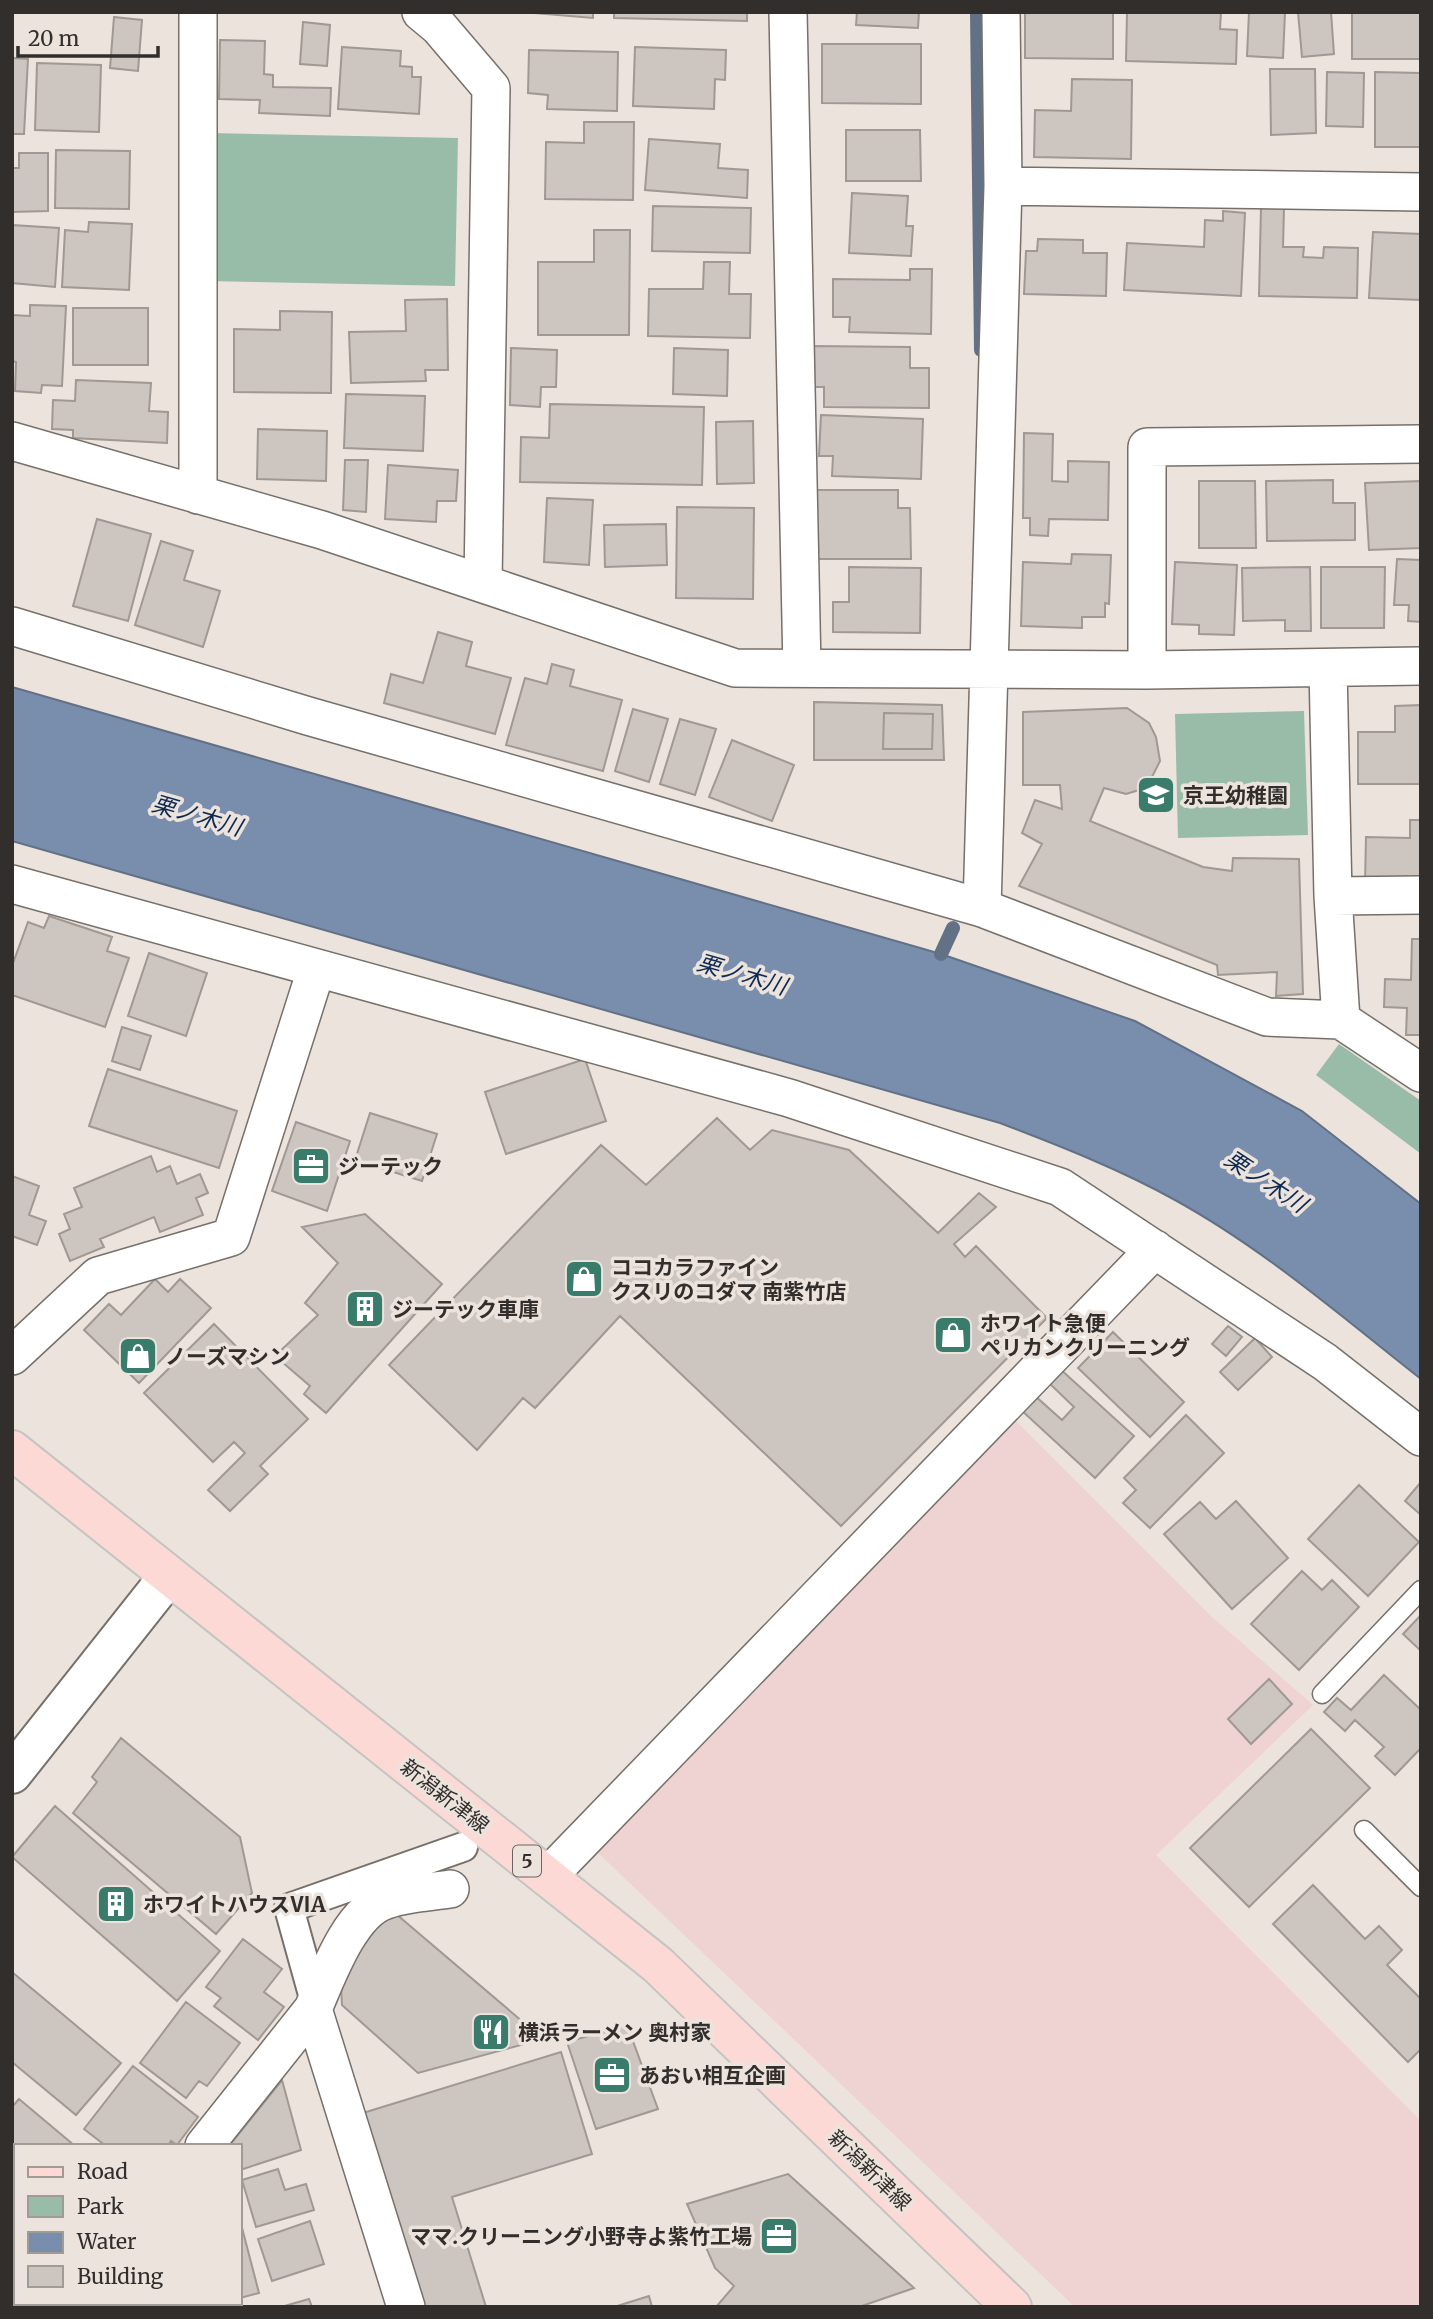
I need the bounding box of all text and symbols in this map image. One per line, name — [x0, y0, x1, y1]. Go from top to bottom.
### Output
scale bar — [18, 14, 158, 58]
text: 20 m — [28, 25, 80, 52]
school or university icon: 京王幼稚園 — [1135, 774, 1177, 816]
place label: 京王幼稚園 — [1183, 782, 1288, 809]
water label: 栗ノ木川 — [149, 788, 248, 842]
water label: 栗ノ木川 — [694, 947, 793, 1001]
water label: 栗ノ木川 — [1220, 1144, 1315, 1220]
office icon: ジーテック — [290, 1145, 332, 1187]
place label: ジーテック — [338, 1153, 443, 1180]
place label: ココカラファイン クスリのコダマ 南紫竹店 — [611, 1254, 846, 1305]
shop icon: ココカラファイン クスリのコダマ 南紫竹店 — [563, 1258, 605, 1300]
building icon: ジーテック車庫 — [344, 1288, 386, 1330]
place label: ジーテック車庫 — [392, 1296, 539, 1323]
place label: ホワイト急便 ペリカンクリーニング — [980, 1310, 1190, 1361]
shop icon: ホワイト急便 ペリカンクリーニング — [932, 1314, 974, 1356]
shop icon: ノーズマシン — [117, 1335, 159, 1377]
place label: ノーズマシン — [165, 1343, 290, 1370]
street label: 新潟新津線 — [395, 1753, 495, 1839]
road number: 5 — [513, 1845, 541, 1876]
building icon: ホワイトハウスⅥA — [95, 1883, 137, 1925]
place label: ホワイトハウスⅥA — [143, 1891, 327, 1918]
restaurant icon: 横浜ラーメン 奥村家 — [470, 2011, 512, 2053]
place label: 横浜ラーメン 奥村家 — [518, 2019, 711, 2046]
office icon: あおい相互企画 — [591, 2054, 633, 2096]
place label: あおい相互企画 — [639, 2062, 786, 2089]
street label: 新潟新津線 — [823, 2124, 917, 2216]
legend — [14, 2144, 242, 2305]
text: Road — [77, 2158, 128, 2185]
text: Park — [77, 2193, 124, 2220]
office icon: ママ.クリーニング小野寺よ紫竹工場 — [758, 2215, 800, 2257]
place label: ママ.クリーニング小野寺よ紫竹工場 — [410, 2223, 752, 2250]
text: Water — [76, 2228, 136, 2255]
text: Building — [77, 2263, 164, 2290]

